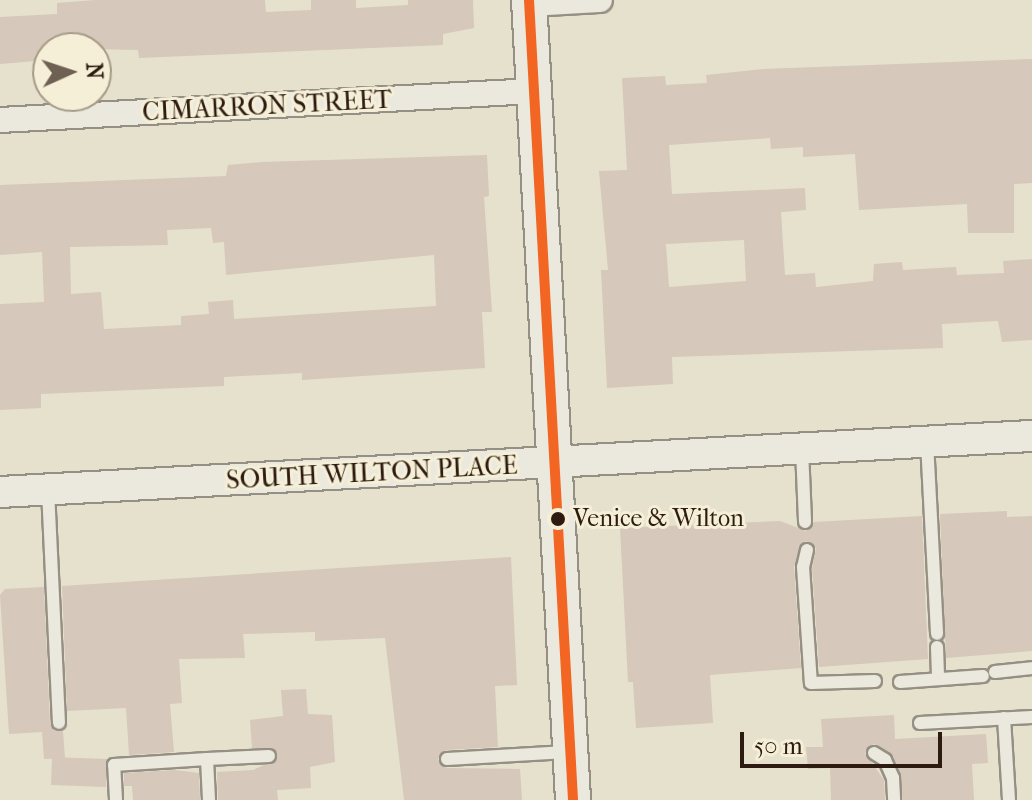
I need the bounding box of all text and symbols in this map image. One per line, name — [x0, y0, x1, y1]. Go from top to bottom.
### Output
north arrow — [32, 32, 112, 112]
text: N — [81, 62, 107, 80]
street label: CIMARRON STREET — [141, 84, 393, 128]
street label: SOUTH WILTON PLACE — [225, 450, 519, 496]
place label: Venice & Wilton — [573, 505, 744, 533]
marker: Venice & Wilton — [550, 511, 566, 527]
scale bar — [744, 716, 946, 766]
text: 50 m — [754, 732, 803, 760]

